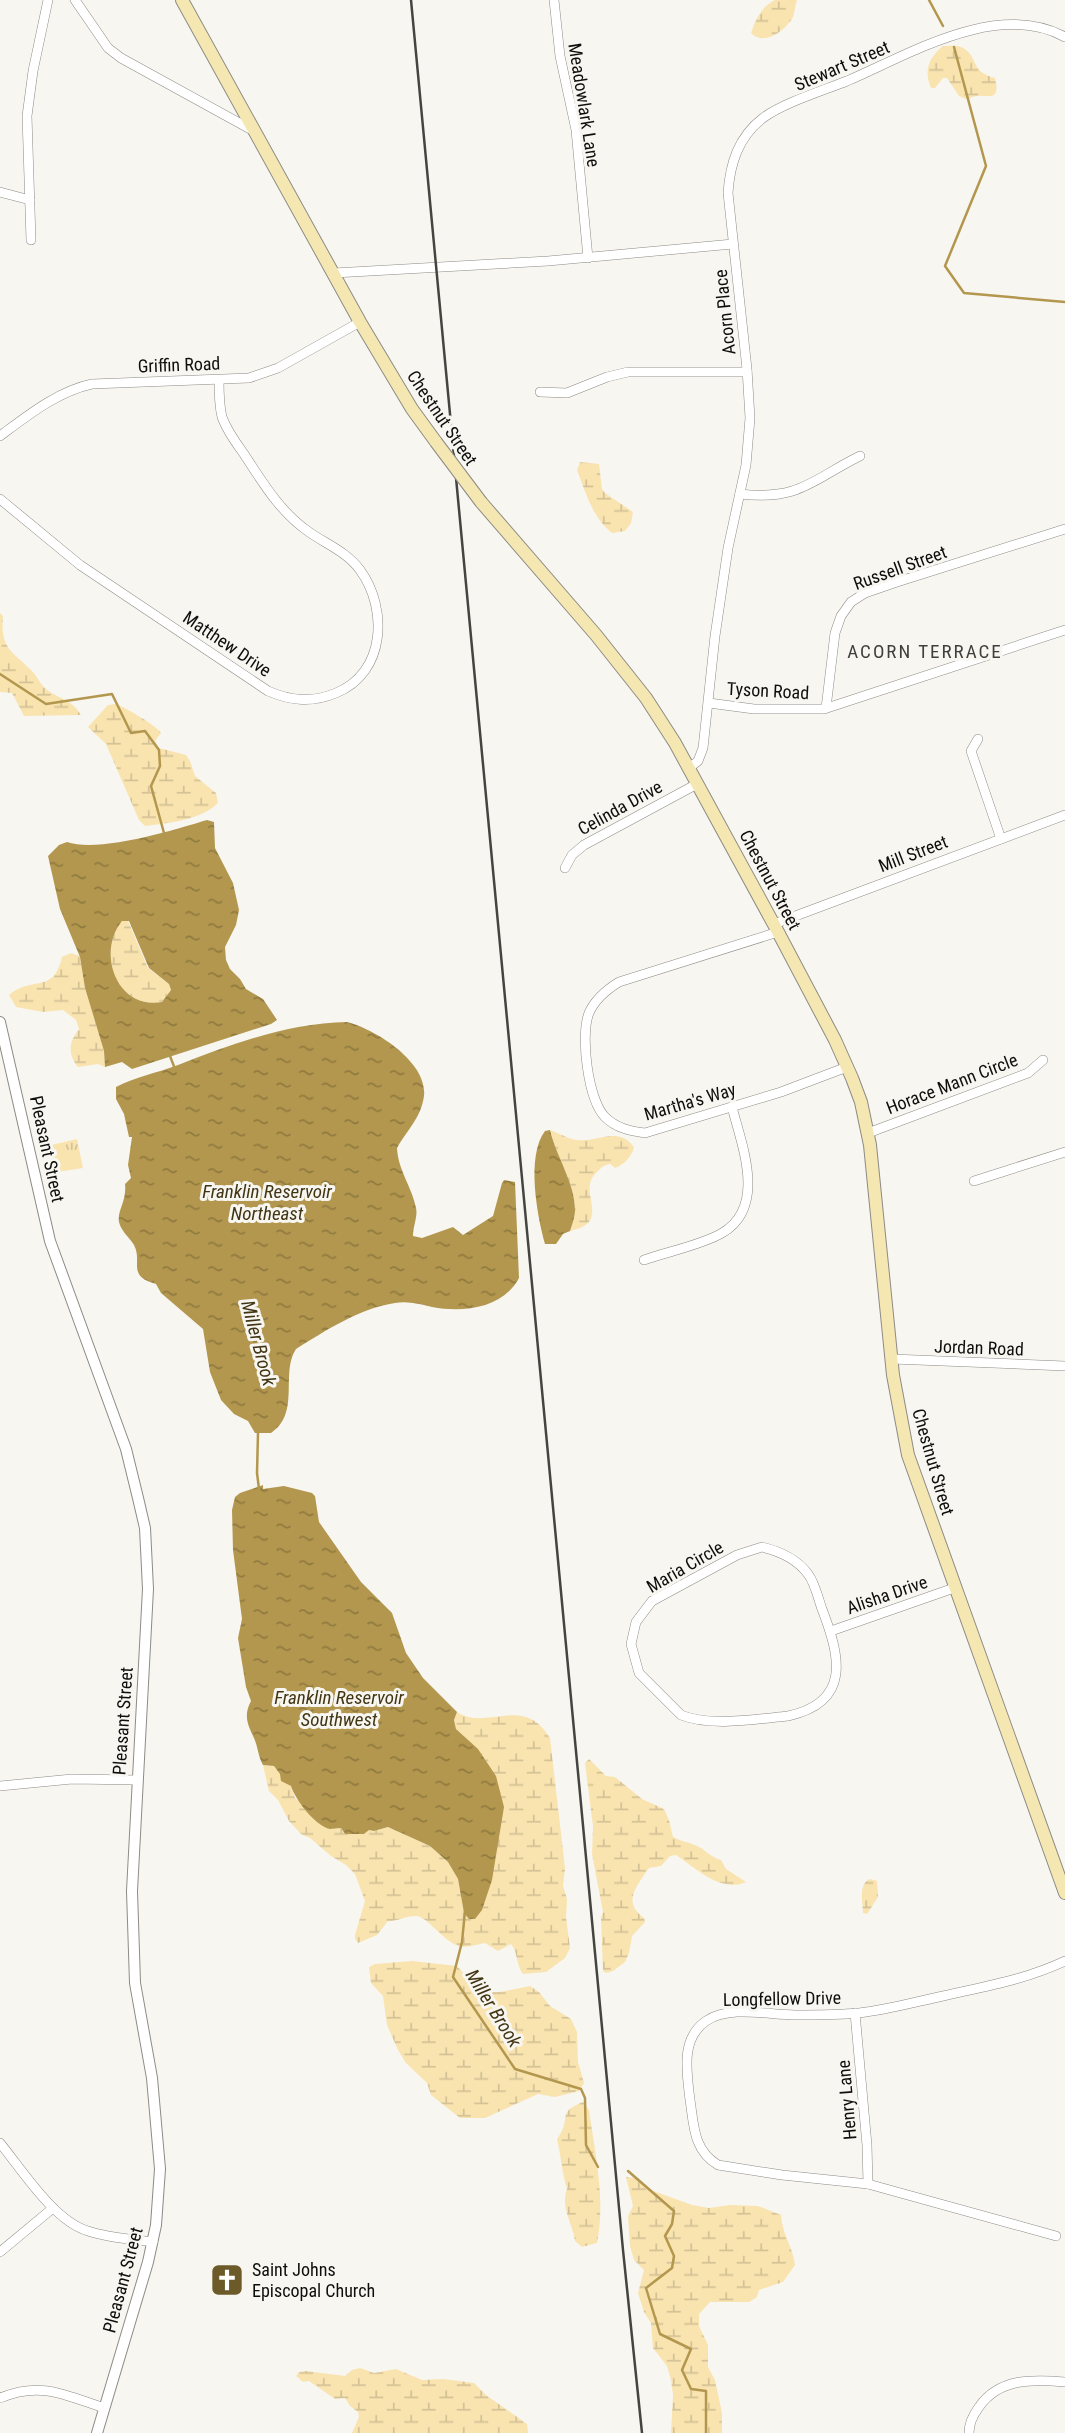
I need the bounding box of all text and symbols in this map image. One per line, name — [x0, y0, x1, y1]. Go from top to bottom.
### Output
street label: Stewart Street — [791, 36, 892, 95]
street label: Meadowlark Lane — [564, 41, 605, 168]
street label: Acorn Place — [710, 268, 739, 356]
street label: Griffin Road — [137, 353, 221, 376]
street label: Chestnut Street — [403, 366, 482, 469]
street label: Russell Street — [850, 541, 949, 594]
street label: Matthew Drive — [179, 606, 275, 681]
district label: ACORN TERRACE — [847, 640, 1003, 663]
street label: Tyson Road — [726, 678, 810, 703]
street label: Celinda Drive — [574, 776, 666, 839]
street label: Chestnut Street — [735, 826, 806, 933]
street label: Mill Street — [875, 831, 950, 876]
street label: Horace Mann Circle — [883, 1049, 1021, 1118]
street label: Martha's Way — [642, 1078, 739, 1125]
street label: Pleasant Street — [26, 1094, 69, 1204]
water label: Franklin Reservoir Northeast — [202, 1180, 332, 1225]
water label: Miller Brook — [236, 1298, 281, 1389]
street label: Jordan Road — [934, 1335, 1024, 1360]
street label: Chestnut Street — [908, 1406, 959, 1518]
street label: Maria Circle — [643, 1536, 727, 1597]
street label: Alisha Drive — [844, 1571, 930, 1618]
street label: Pleasant Street — [108, 1666, 137, 1776]
water label: Franklin Reservoir Southwest — [274, 1686, 404, 1731]
water label: Miller Brook — [461, 1965, 527, 2052]
street label: Longfellow Drive — [723, 1987, 841, 2010]
street label: Henry Lane — [833, 2059, 860, 2141]
street label: Pleasant Street — [98, 2225, 147, 2335]
place label: Saint Johns Episcopal Church — [252, 2259, 375, 2301]
church icon: Saint Johns Episcopal Church — [208, 2261, 246, 2299]

